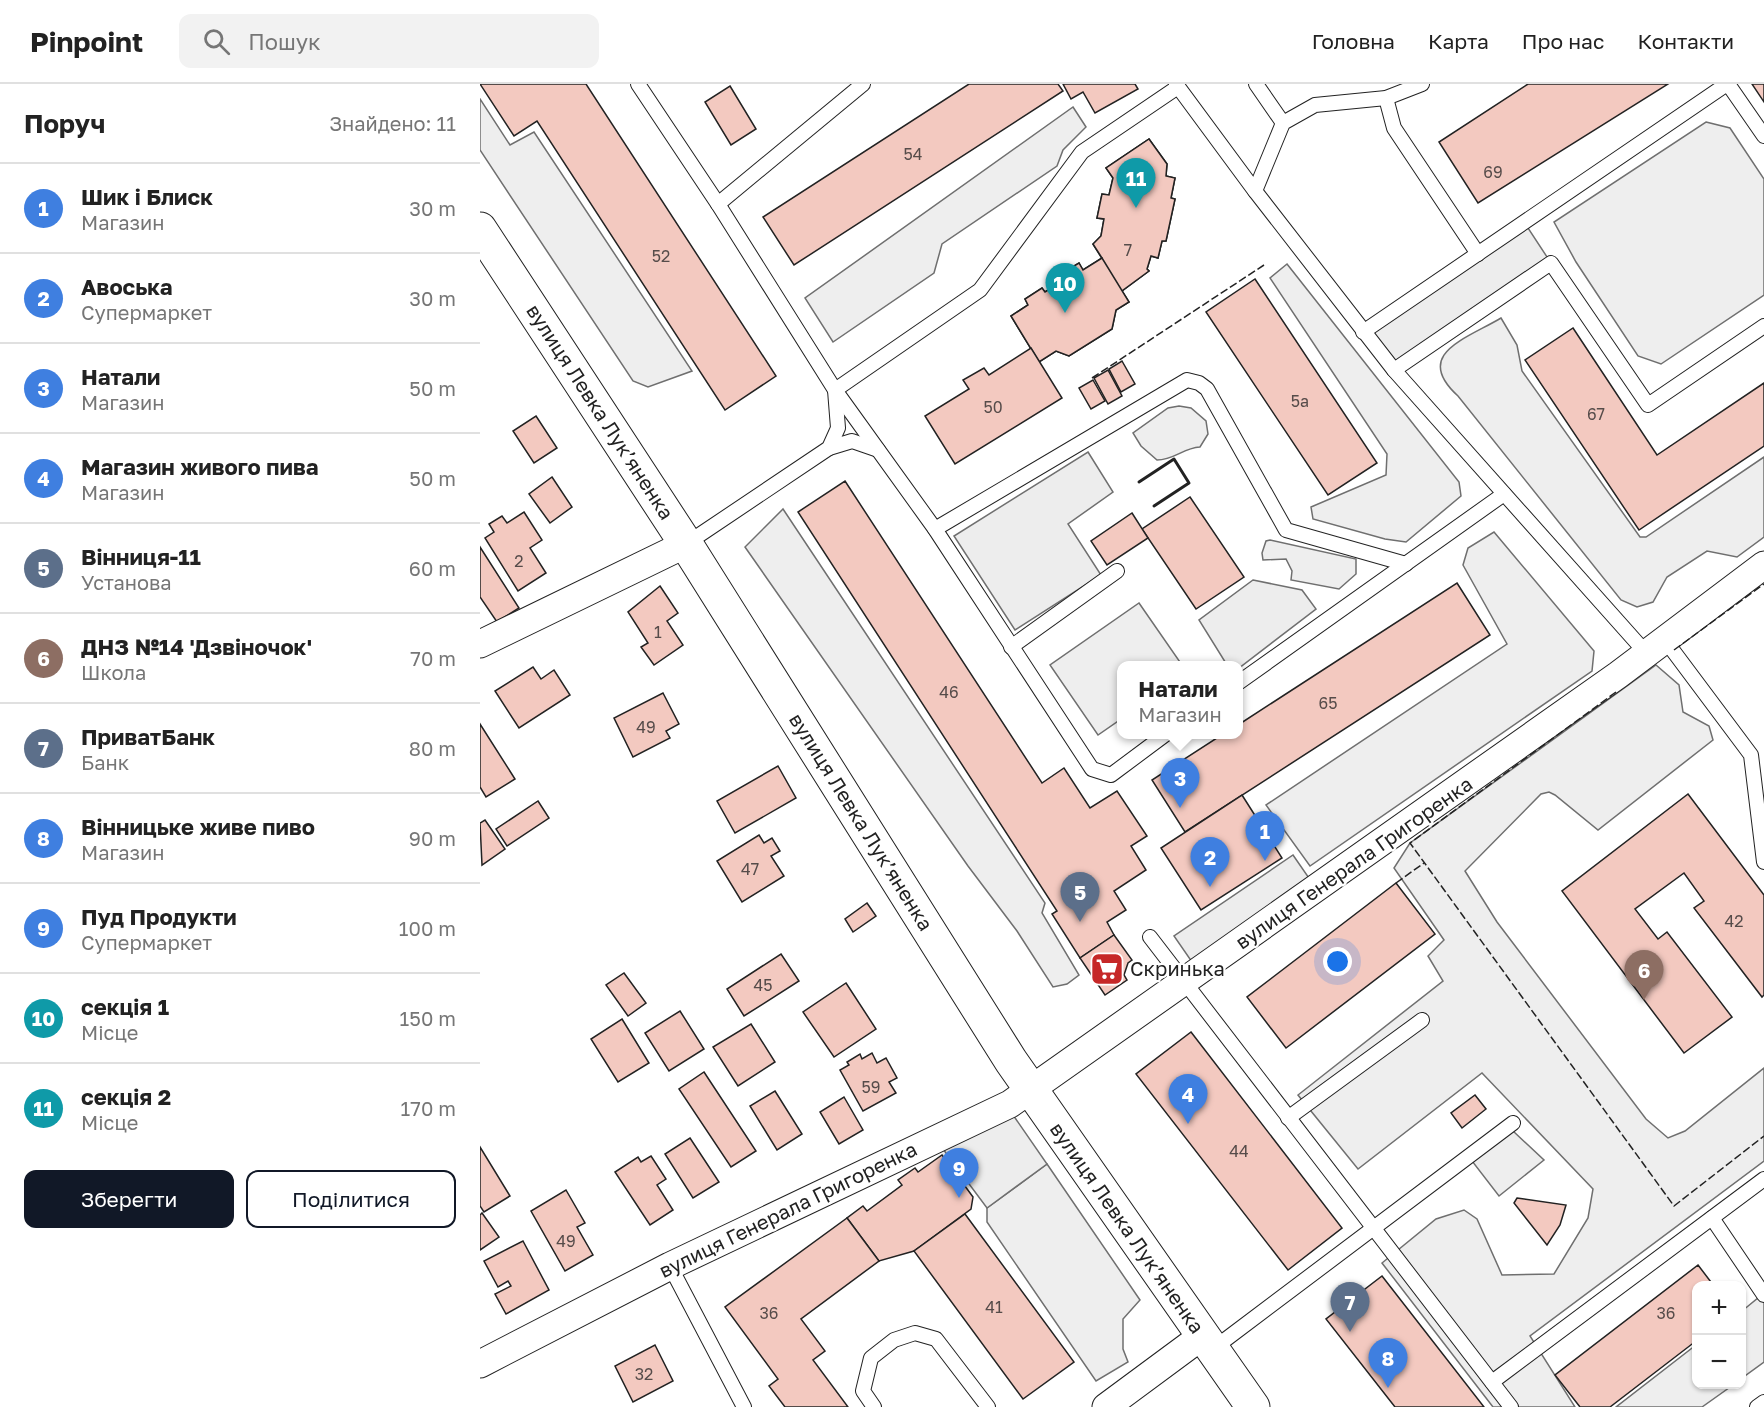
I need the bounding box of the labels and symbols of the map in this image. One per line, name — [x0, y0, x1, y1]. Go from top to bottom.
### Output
house number: 54 — [903, 144, 923, 164]
pin: 11 — [1116, 158, 1156, 208]
house number: 69 — [1483, 162, 1503, 182]
house number: 7 — [1124, 240, 1132, 260]
house number: 52 — [652, 246, 670, 266]
pin: 10 — [1046, 264, 1084, 313]
street label: вулиця Левка Лукʼяненка — [522, 299, 680, 524]
house number: 5а — [1291, 391, 1309, 411]
house number: 50 — [983, 397, 1003, 417]
house number: 67 — [1587, 404, 1605, 424]
house number: 2 — [514, 551, 524, 571]
house number: 1 — [654, 622, 662, 642]
house number: 46 — [939, 682, 959, 702]
house number: 65 — [1319, 693, 1337, 713]
street label: вулиця Левка Лукʼяненка — [785, 708, 939, 935]
house number: 49 — [636, 717, 656, 737]
pin: 3 — [1160, 758, 1200, 808]
street label: вулиця Генерала Григоренка — [1230, 771, 1477, 953]
pin: 1 — [1246, 812, 1284, 861]
pin: 2 — [1190, 838, 1230, 887]
house number: 47 — [741, 859, 759, 879]
pin: 5 — [1060, 872, 1100, 922]
house number: 42 — [1724, 911, 1744, 931]
your location — [1323, 947, 1352, 976]
pin: 6 — [1624, 950, 1664, 1000]
supermarket icon: Скринька — [1089, 951, 1125, 987]
place label: Скринька — [1130, 956, 1225, 980]
house number: 45 — [753, 975, 773, 995]
pin: 4 — [1168, 1074, 1208, 1124]
house number: 59 — [862, 1077, 880, 1097]
street label: вулиця Левка Лукʼяненка — [1046, 1117, 1210, 1337]
street label: вулиця Генерала Григоренка — [655, 1136, 920, 1282]
house number: 44 — [1229, 1141, 1249, 1161]
pin: 9 — [940, 1148, 978, 1198]
house number: 49 — [556, 1231, 576, 1251]
pin: 7 — [1330, 1282, 1370, 1332]
house number: 41 — [985, 1297, 1003, 1317]
house number: 36 — [759, 1303, 779, 1323]
house number: 36 — [1656, 1303, 1676, 1323]
pin: 8 — [1368, 1338, 1408, 1388]
house number: 32 — [635, 1364, 653, 1384]

